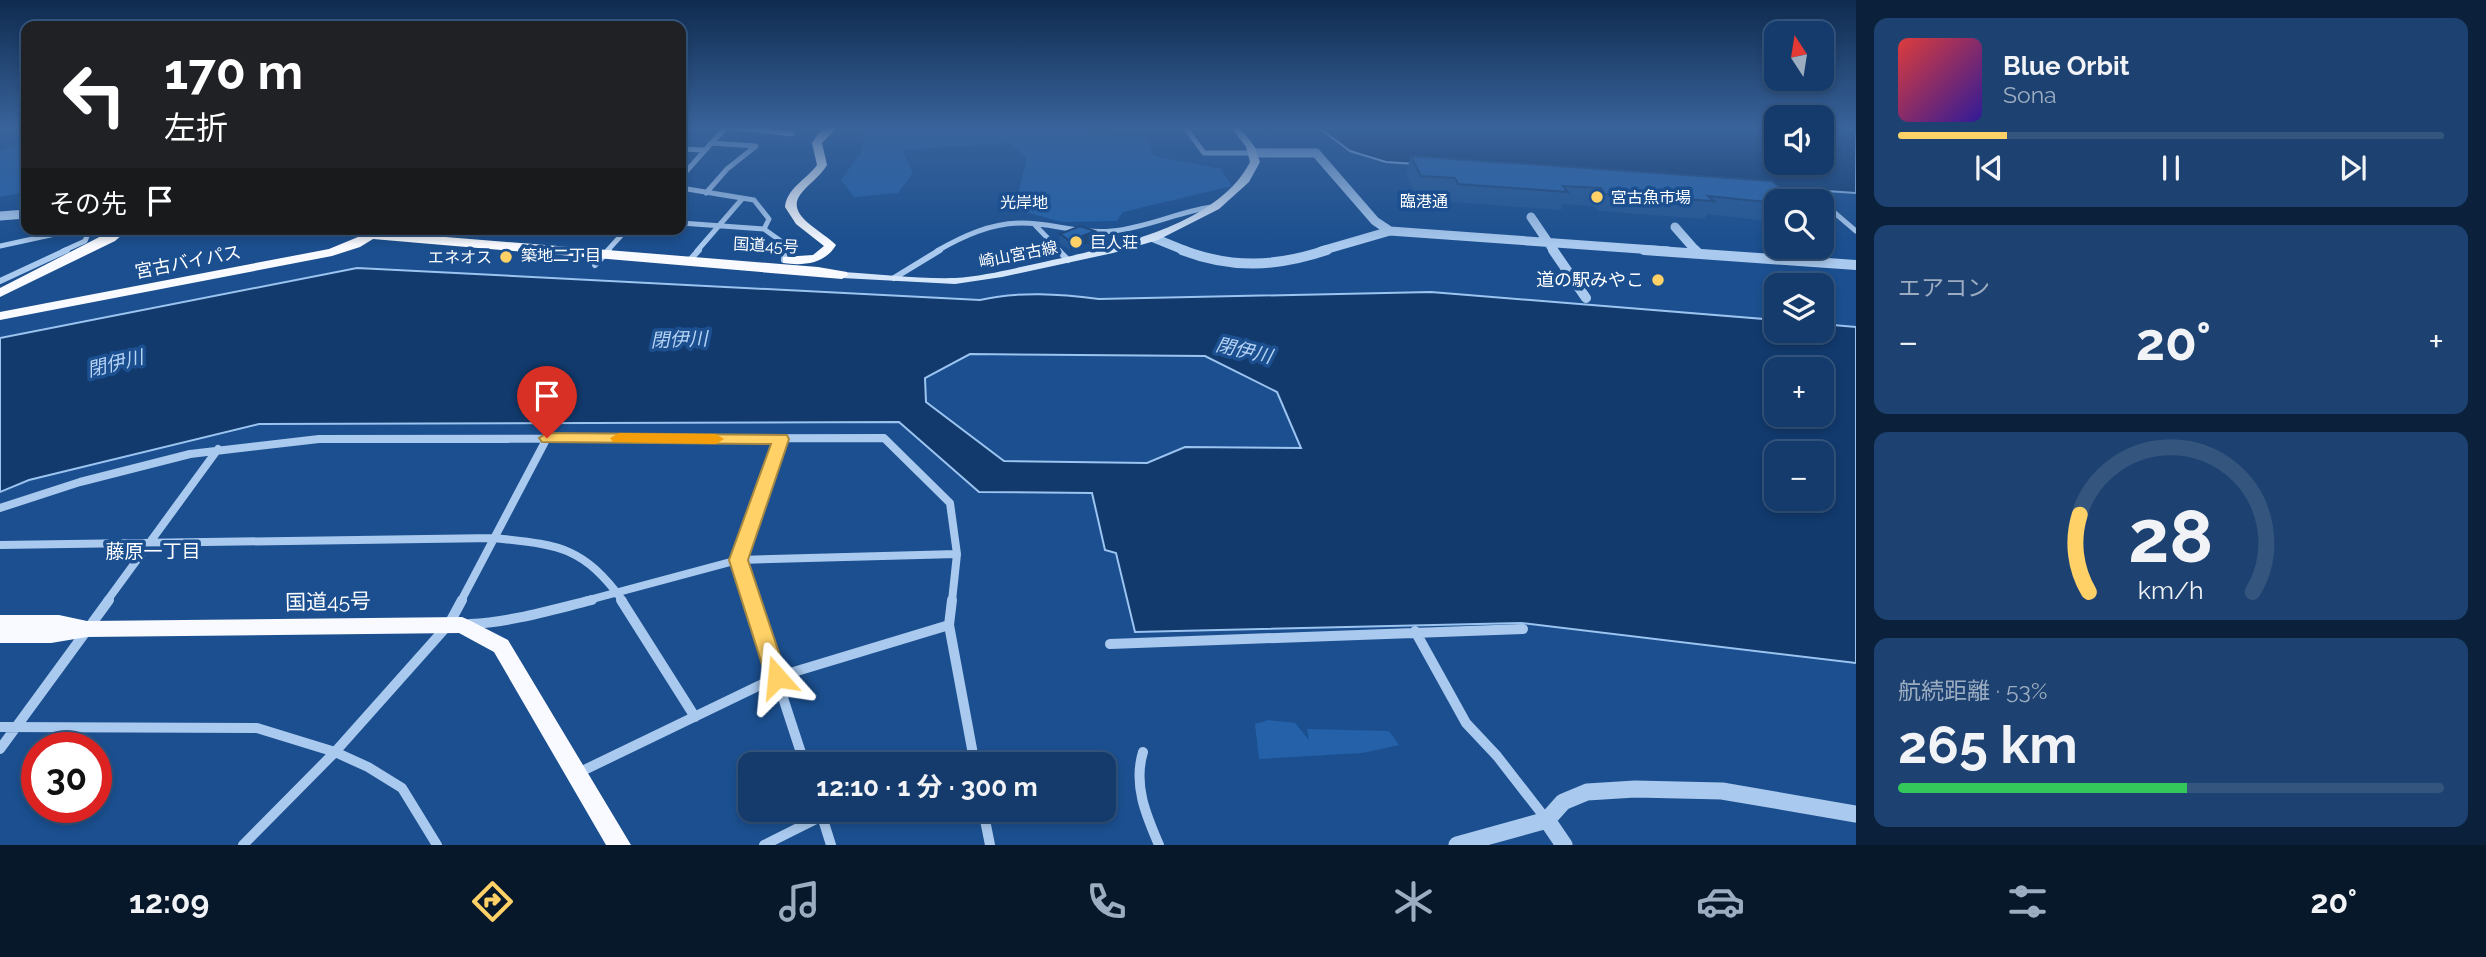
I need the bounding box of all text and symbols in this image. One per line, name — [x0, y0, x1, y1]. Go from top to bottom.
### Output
north arrow — [1764, 21, 1834, 91]
map controls — [1764, 21, 1834, 511]
text: 170 m — [164, 43, 303, 100]
icon: left — [49, 49, 140, 140]
text: Blue Orbit — [2003, 51, 2130, 81]
text: Sona — [2003, 81, 2057, 108]
button: sound — [1764, 105, 1834, 175]
text: 左折 — [164, 109, 228, 146]
icon: previous — [1970, 149, 2008, 187]
icon: pause — [2152, 149, 2190, 187]
icon: next — [2334, 149, 2372, 187]
icon: arrive — [141, 182, 179, 220]
place label: 宮古魚市場 — [1611, 188, 1691, 207]
text: その先 — [49, 189, 127, 219]
marker: 宮古魚市場 — [1589, 189, 1605, 205]
button: search — [1764, 189, 1834, 259]
district label: 臨港通 — [1400, 192, 1448, 211]
district label: 光岸地 — [1000, 193, 1048, 212]
place label: 巨人荘 — [1090, 233, 1138, 252]
street label: 国道45号 — [733, 234, 799, 257]
marker: 巨人荘 — [1068, 234, 1084, 250]
street label: 崎山宮古線 — [977, 238, 1059, 271]
street label: 宮古バイパス — [133, 241, 243, 282]
district label: 築地二丁目 — [521, 246, 601, 265]
place label: エネオス — [428, 248, 492, 267]
marker: エネオス — [498, 249, 514, 265]
place label: 道の駅みやこ — [1536, 269, 1644, 290]
marker: 道の駅みやこ — [1650, 272, 1666, 288]
button: layers — [1764, 273, 1834, 343]
text: エアコン — [1898, 274, 1990, 301]
text: 20° — [2136, 311, 2211, 372]
text: − — [1898, 319, 1918, 364]
text: + — [2428, 319, 2444, 364]
water label: 閉伊川 — [650, 327, 710, 351]
water label: 閉伊川 — [1214, 333, 1276, 368]
water label: 閉伊川 — [85, 345, 147, 381]
button: + — [1764, 357, 1834, 427]
pin — [517, 366, 577, 438]
icon: arrive — [528, 377, 566, 415]
button: − — [1764, 441, 1834, 511]
text: 28 — [2128, 494, 2214, 579]
district label: 藤原一丁目 — [105, 540, 201, 562]
text: km/h — [2138, 575, 2204, 605]
street label: 国道45号 — [285, 588, 371, 615]
position arrow — [740, 640, 814, 714]
text: 航続距離 · 53% — [1898, 677, 2047, 704]
text: 265 km — [1898, 714, 2078, 775]
speed limit sign: 30 — [21, 732, 112, 823]
text: 12:10 · 1 分 · 300 m — [816, 772, 1038, 802]
icon: directions — [468, 877, 517, 926]
icon: music — [775, 877, 824, 926]
icon: phone — [1082, 877, 1131, 926]
icon: climate — [1389, 877, 1438, 926]
icon: car — [1696, 877, 1745, 926]
icon: filters — [2003, 877, 2052, 926]
text: 12:09 — [129, 883, 209, 920]
text: 20° — [2311, 883, 2357, 920]

